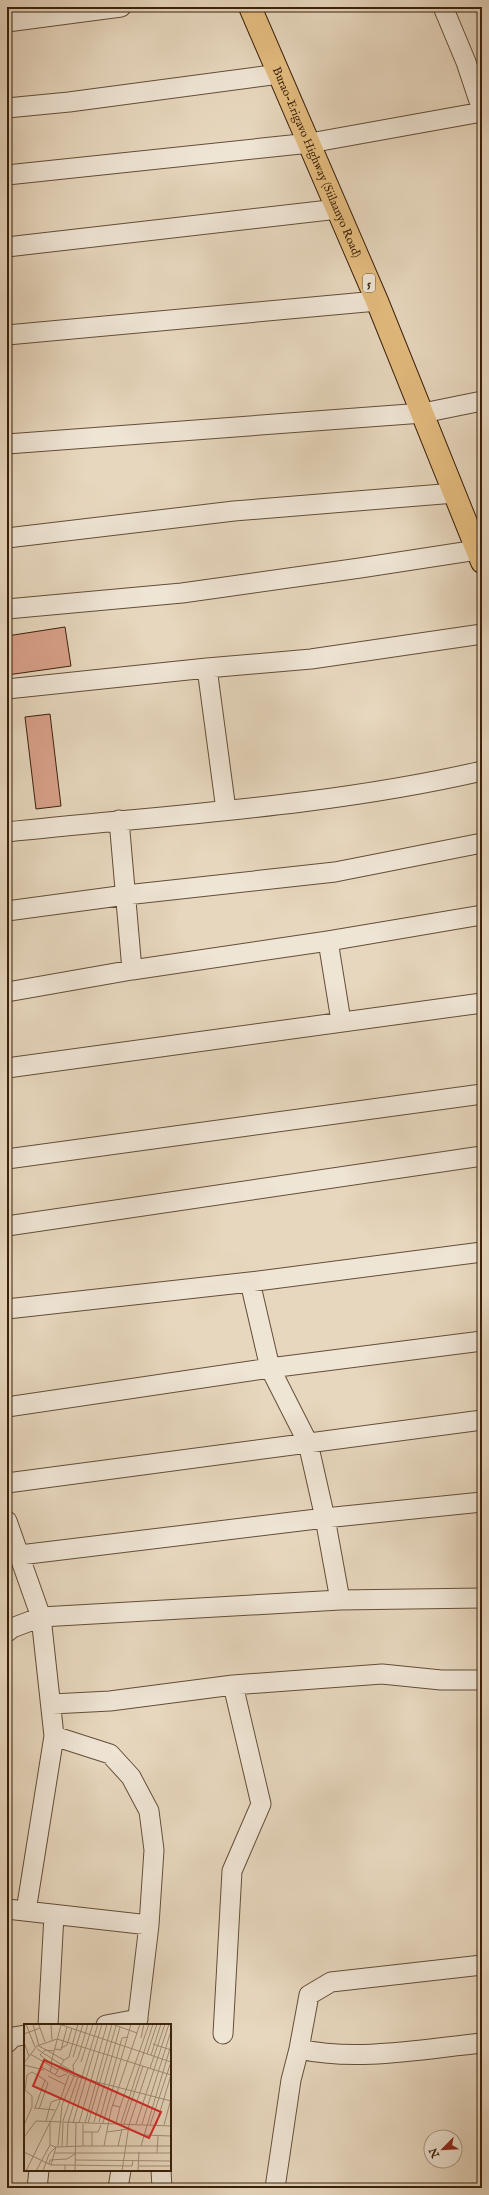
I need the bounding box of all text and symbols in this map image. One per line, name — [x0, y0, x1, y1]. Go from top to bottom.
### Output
street label: Burao-Erigavo Highway (Siilaanyo Road) — [269, 65, 364, 260]
road number: 5 — [363, 274, 375, 292]
inset map — [24, 2024, 171, 2171]
north arrow — [423, 2129, 463, 2169]
text: N — [426, 2145, 444, 2161]

